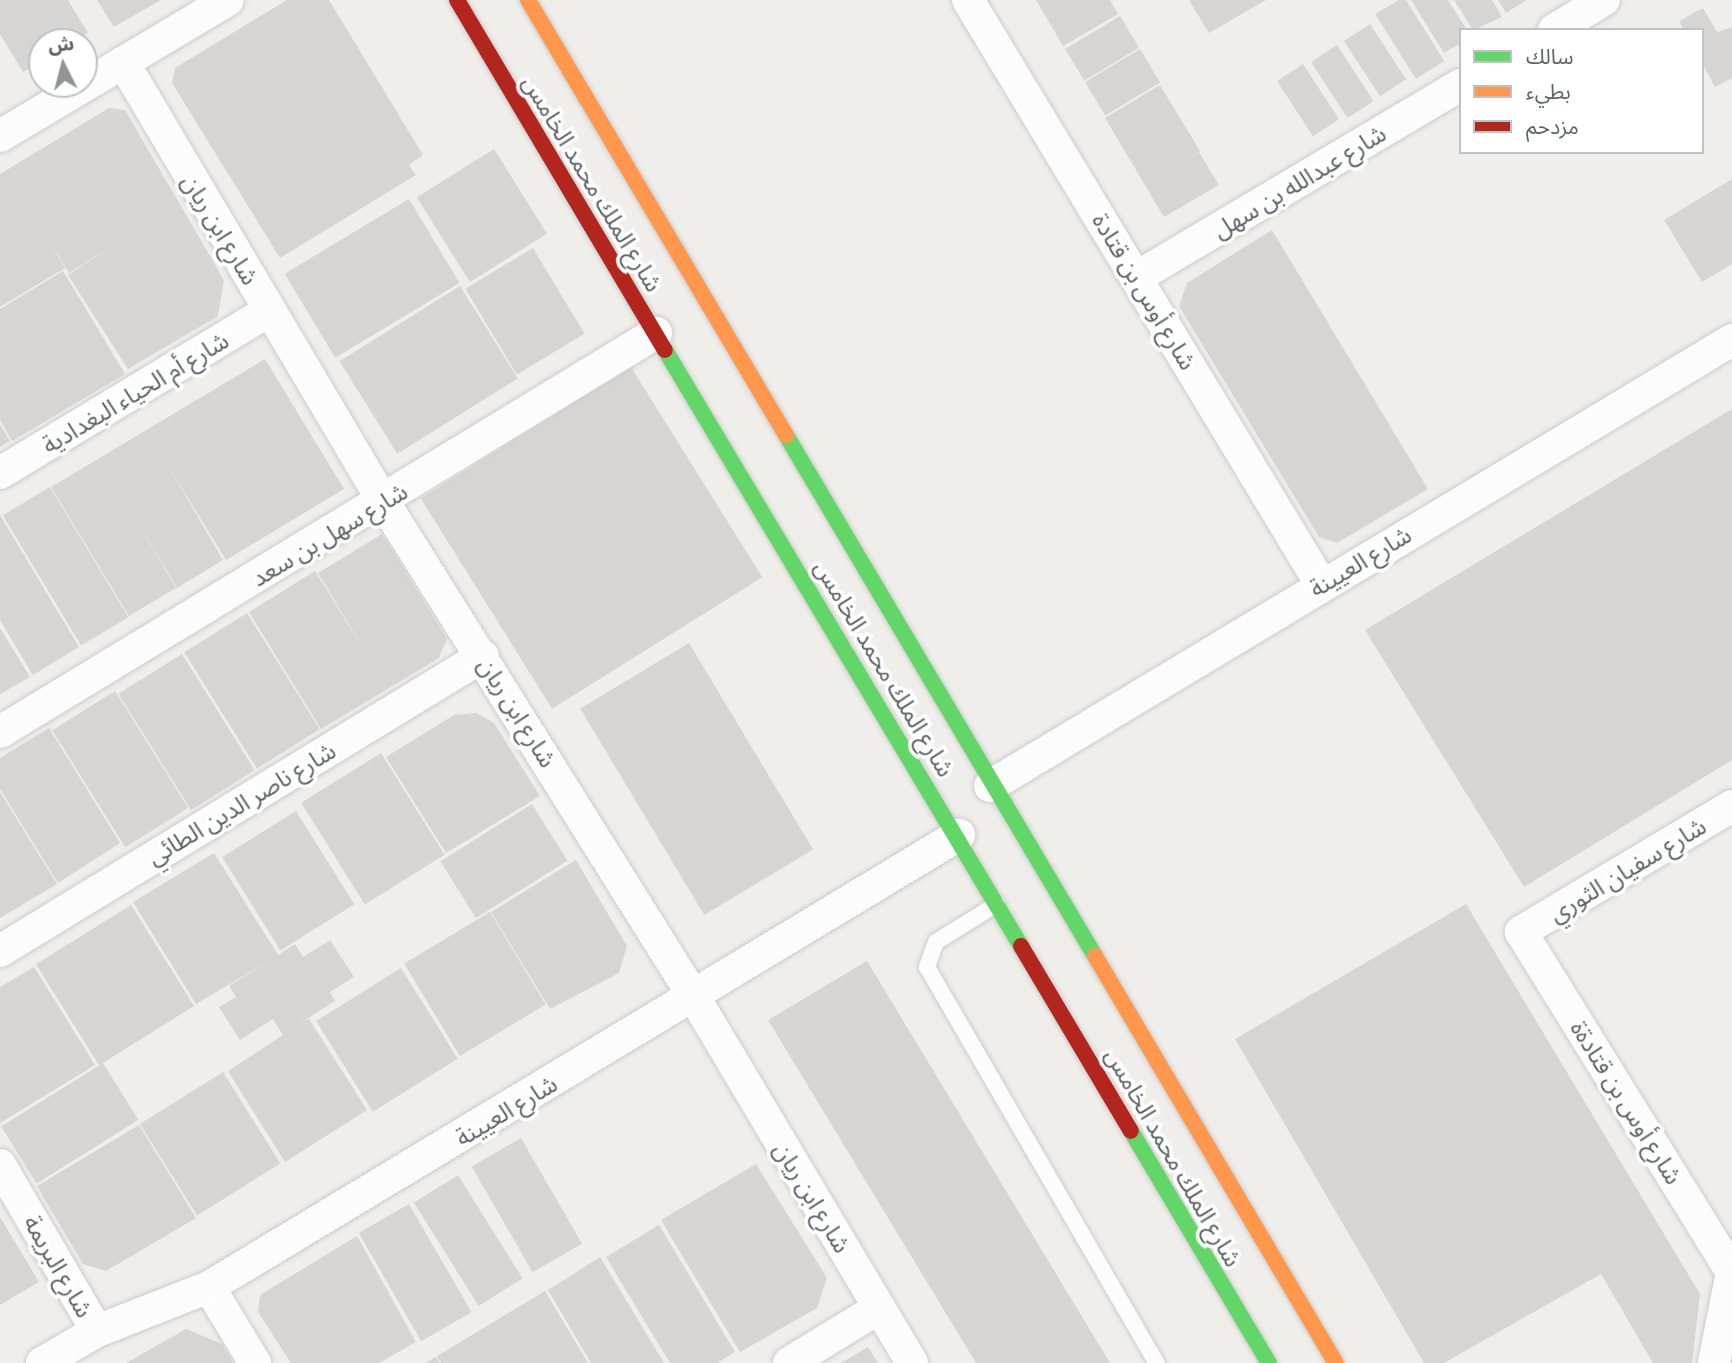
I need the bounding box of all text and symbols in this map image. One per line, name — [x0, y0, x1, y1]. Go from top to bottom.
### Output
north arrow — [28, 28, 98, 98]
legend — [1459, 28, 1704, 154]
text: ش — [47, 31, 75, 56]
text: سالك — [1526, 43, 1573, 68]
street label: شارع الملك محمد الخامس — [517, 69, 669, 297]
text: بطيء — [1526, 78, 1571, 103]
text: مزدحم — [1526, 113, 1579, 138]
street label: شارع عبدالله بن سهل — [1207, 118, 1391, 244]
street label: شارع ابن ريان — [177, 168, 265, 290]
street label: شارع أوس بن قتادة — [1087, 207, 1203, 375]
street label: شارع أم الحياء البغدادية — [37, 325, 233, 459]
street label: شارع سهل بن سعد — [246, 476, 412, 592]
street label: شارع العيينة — [1304, 519, 1416, 603]
street label: شارع الملك محمد الخامس — [809, 554, 961, 782]
street label: شارع ابن ريان — [473, 652, 563, 772]
street label: شارع ناصر الدين الطائي — [142, 735, 340, 871]
street label: شارع سفيان الثوري — [1543, 811, 1711, 927]
street label: شارع أوس بن قتادةة — [1565, 1015, 1689, 1189]
street label: شارع الملك محمد الخامس — [1100, 1043, 1248, 1271]
street label: شارع العيينة — [450, 1068, 562, 1152]
street label: شارع ابن ريان — [769, 1136, 857, 1258]
street label: شارع البريمة — [18, 1210, 100, 1322]

